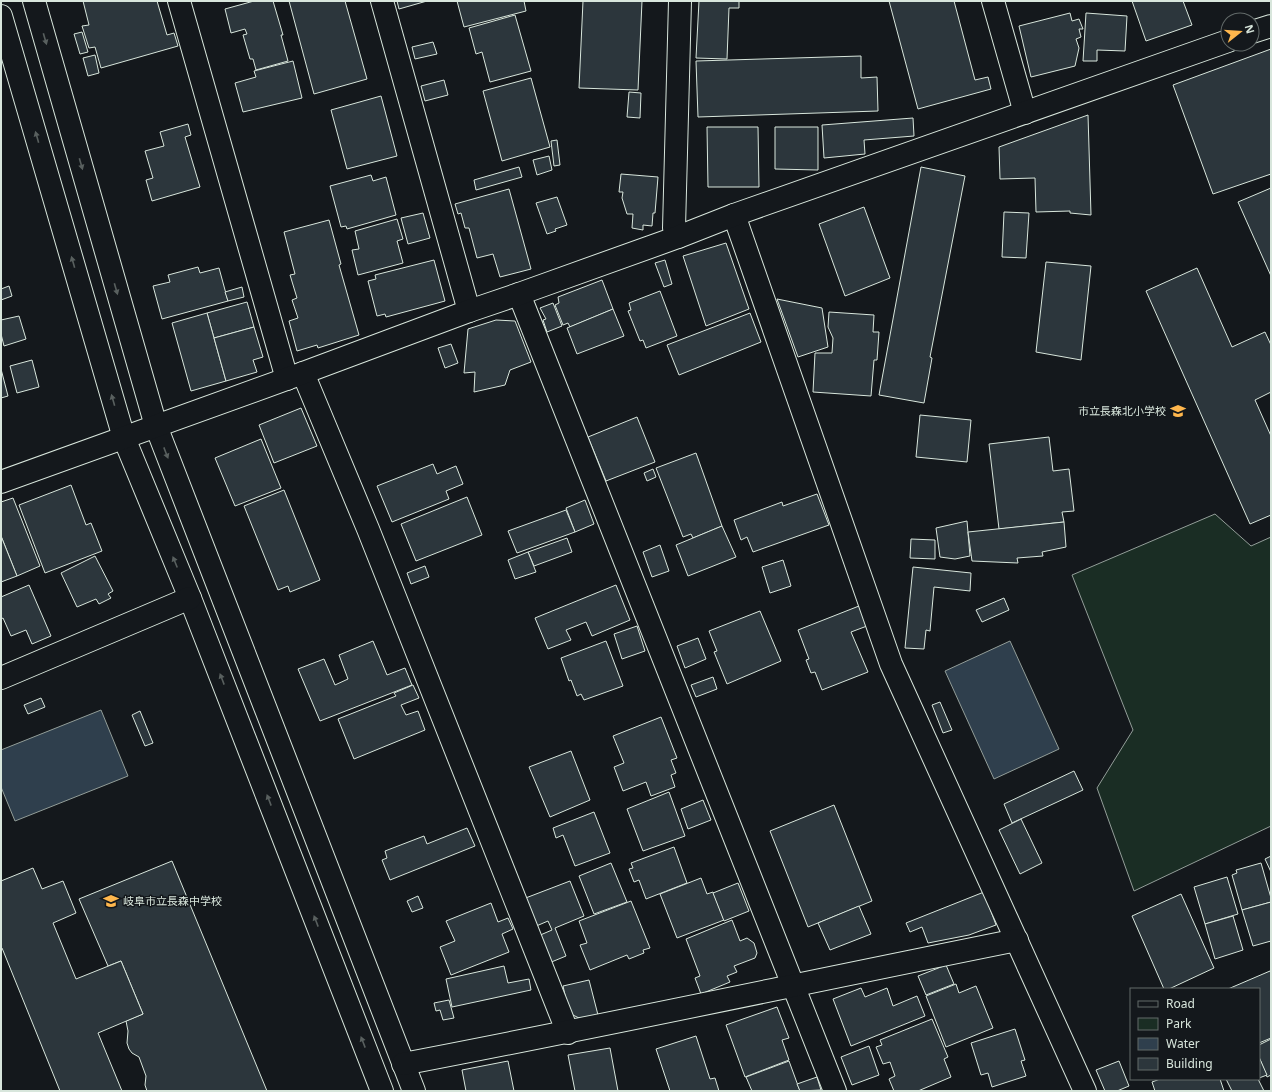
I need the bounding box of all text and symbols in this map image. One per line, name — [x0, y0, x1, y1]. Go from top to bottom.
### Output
north arrow — [1220, 12, 1260, 52]
text: N — [1242, 22, 1259, 35]
one-way arrow — [42, 33, 48, 45]
one-way arrow — [34, 131, 40, 143]
one-way arrow — [78, 158, 84, 170]
one-way arrow — [70, 256, 76, 268]
one-way arrow — [113, 283, 119, 295]
one-way arrow — [110, 394, 116, 406]
school or university icon: 市立長森北小学校 — [1169, 402, 1187, 420]
place label: 市立長森北小学校 — [1078, 403, 1166, 418]
one-way arrow — [163, 448, 169, 460]
one-way arrow — [172, 555, 178, 567]
one-way arrow — [218, 672, 224, 684]
one-way arrow — [265, 793, 271, 805]
school or university icon: 岐阜市立長森中学校 — [102, 892, 120, 910]
place label: 岐阜市立長森中学校 — [123, 893, 222, 908]
one-way arrow — [313, 915, 319, 926]
legend — [1130, 988, 1260, 1080]
text: Road — [1166, 995, 1195, 1012]
text: Park — [1166, 1015, 1192, 1032]
text: Water — [1166, 1035, 1200, 1052]
one-way arrow — [360, 1036, 366, 1048]
text: Building — [1166, 1055, 1213, 1072]

